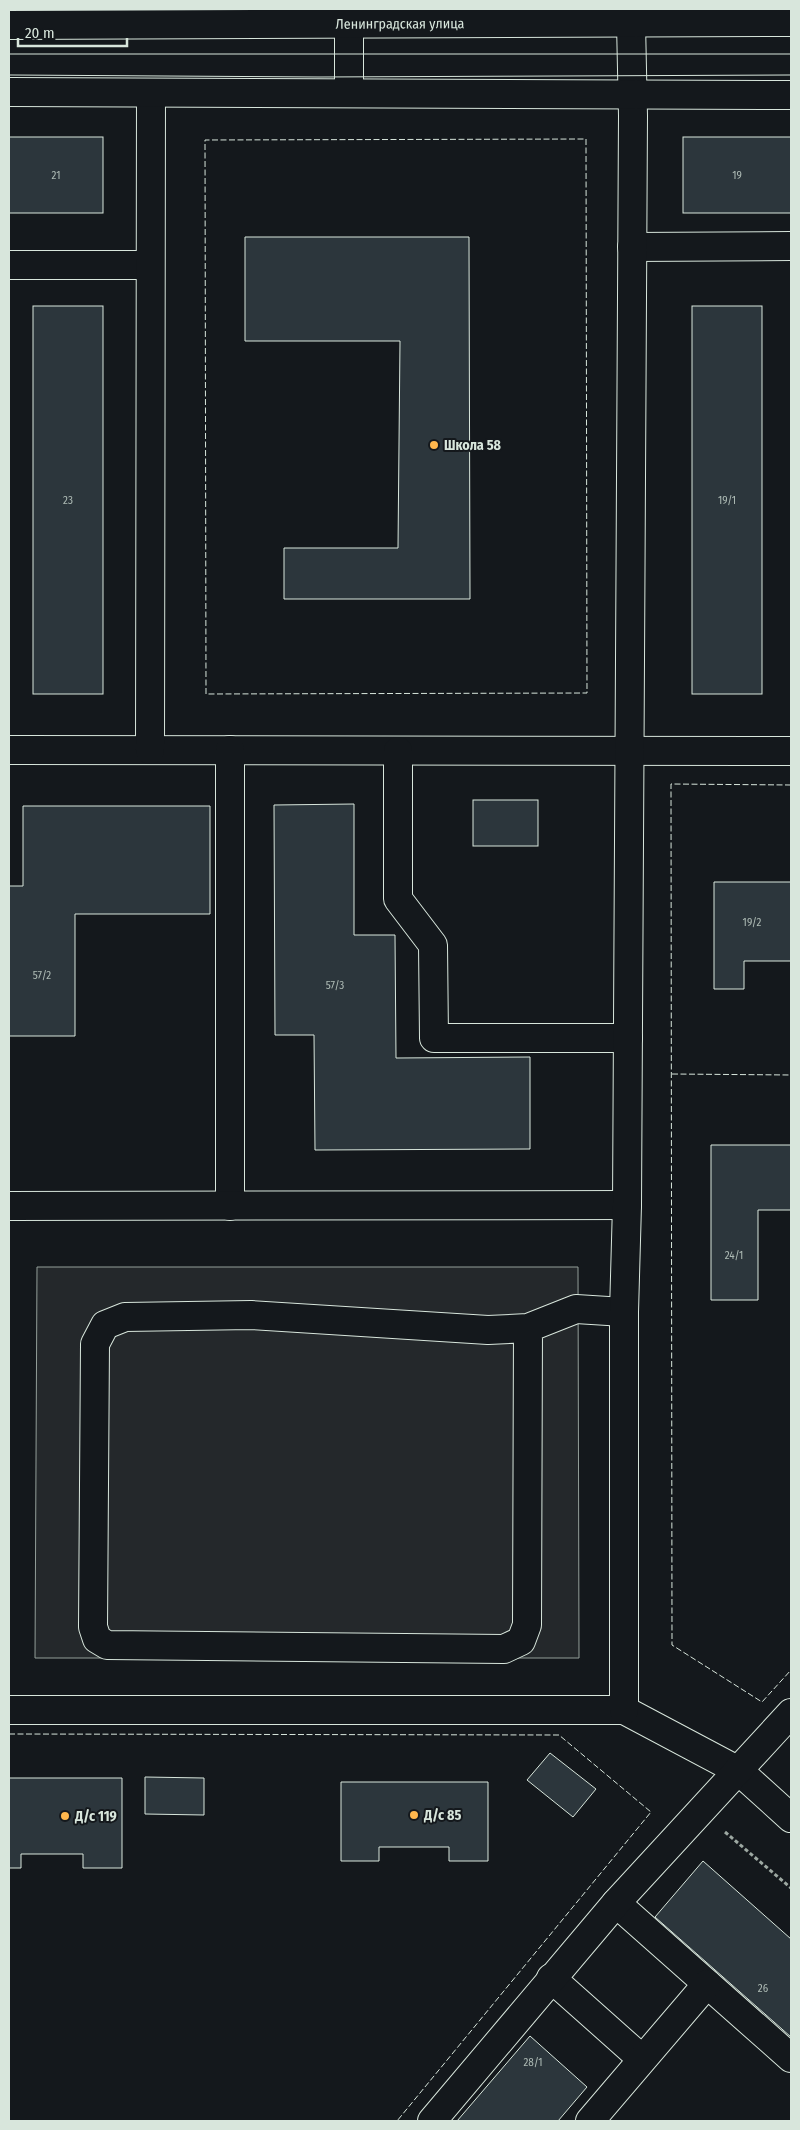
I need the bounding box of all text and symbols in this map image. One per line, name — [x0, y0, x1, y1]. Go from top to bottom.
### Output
scale bar — [18, 15, 126, 47]
street label: Ленинградская улица — [336, 15, 465, 32]
text: 20 m — [25, 24, 55, 42]
house number: 21 — [52, 169, 60, 182]
house number: 19 — [732, 169, 742, 182]
place label: Школа 58 — [444, 437, 502, 454]
marker: Школа 58 — [428, 439, 440, 451]
house number: 23 — [63, 494, 73, 507]
house number: 19/1 — [718, 494, 736, 507]
house number: 19/2 — [743, 916, 762, 929]
house number: 57/2 — [33, 969, 51, 982]
house number: 57/3 — [326, 979, 344, 992]
house number: 24/1 — [725, 1249, 743, 1262]
place label: Д/с 85 — [423, 1807, 461, 1824]
place label: Д/с 119 — [74, 1808, 117, 1825]
marker: Д/с 85 — [408, 1809, 420, 1821]
marker: Д/с 119 — [59, 1810, 71, 1822]
house number: 26 — [758, 1982, 769, 1995]
house number: 28/1 — [523, 2056, 543, 2069]

